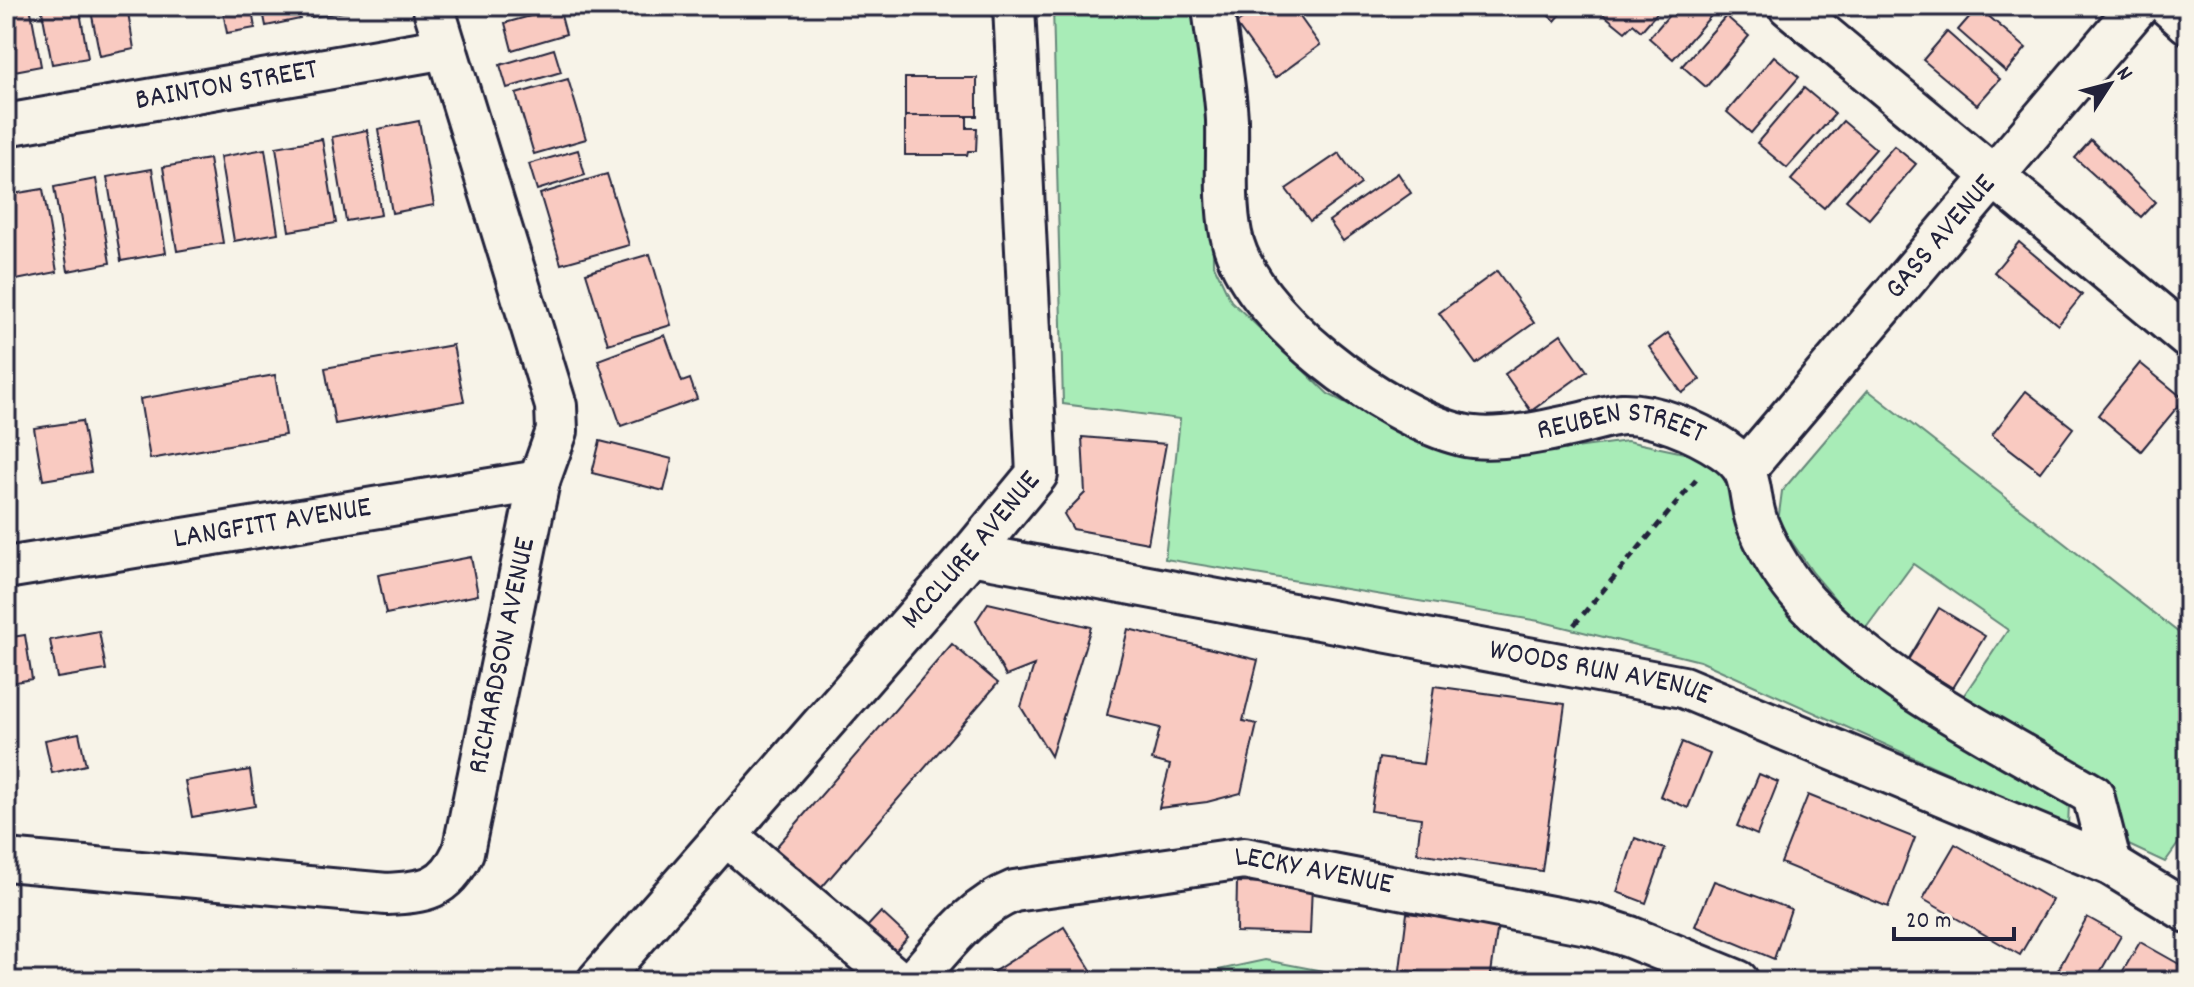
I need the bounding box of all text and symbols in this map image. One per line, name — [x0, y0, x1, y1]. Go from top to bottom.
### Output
north arrow — [2070, 44, 2150, 124]
street label: BAINTON STREET — [132, 49, 321, 123]
text: N — [2108, 61, 2139, 88]
street label: GASS AVENUE — [1876, 165, 2007, 310]
street label: REUBEN STREET — [1534, 392, 1713, 456]
street label: MCCLURE AVENUE — [892, 462, 1052, 640]
street label: LANGFITT AVENUE — [171, 487, 375, 562]
street label: RICHARDSON AVENUE — [458, 534, 548, 778]
street label: WOODS RUN AVENUE — [1485, 630, 1718, 718]
street label: LECKY AVENUE — [1232, 836, 1397, 908]
scale bar — [1894, 891, 2014, 941]
text: 20 m — [1906, 905, 1952, 939]

